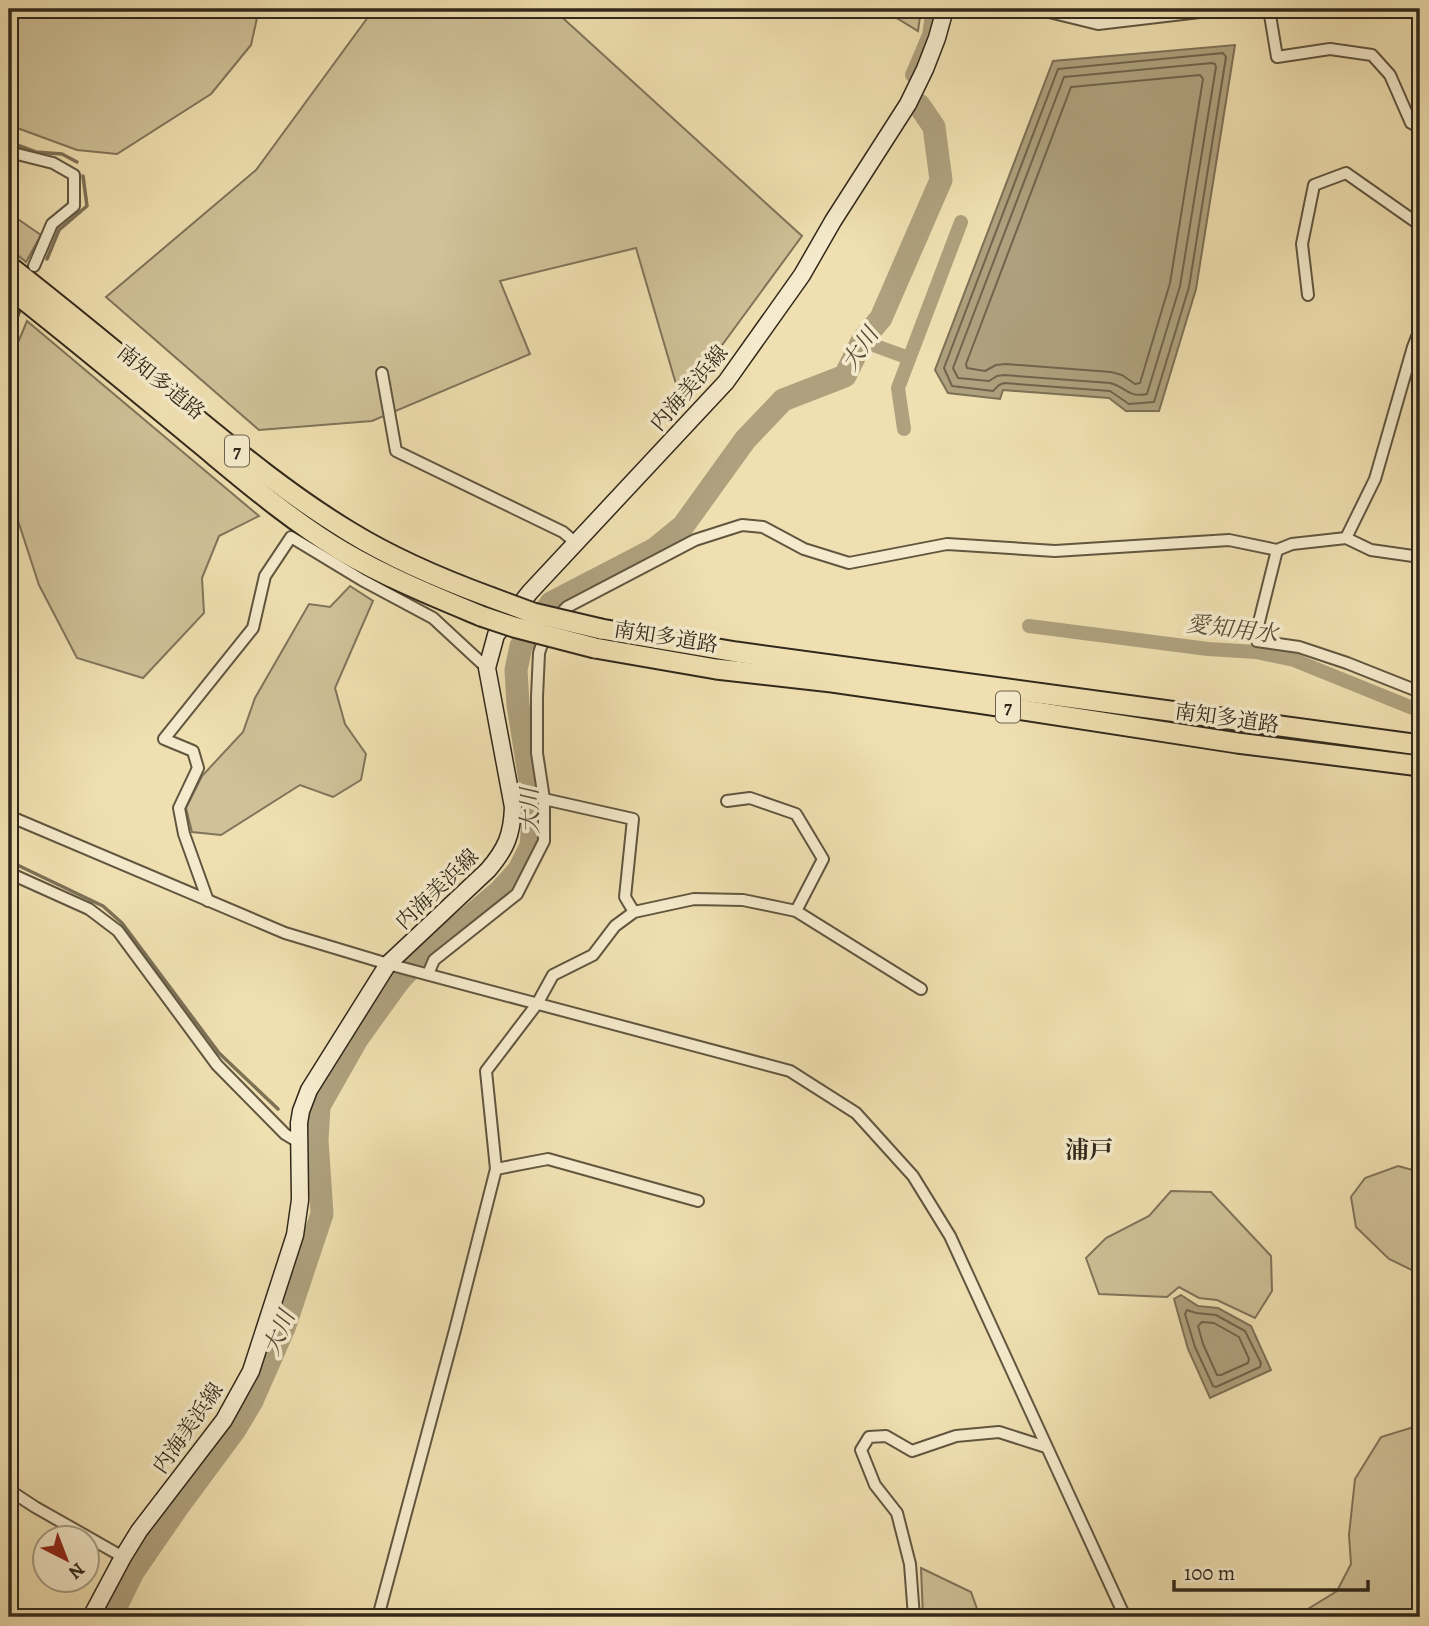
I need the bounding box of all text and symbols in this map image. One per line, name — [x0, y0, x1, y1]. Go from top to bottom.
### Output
water label: 大川 — [834, 319, 887, 377]
street label: 南知多道路 — [111, 338, 211, 426]
street label: 内海美浜線 — [644, 339, 734, 437]
road number: 7 — [225, 436, 249, 466]
water label: 愛知用水 — [1184, 608, 1282, 650]
street label: 南知多道路 — [612, 615, 720, 659]
road number: 7 — [996, 692, 1020, 722]
street label: 南知多道路 — [1173, 697, 1281, 739]
water label: 大川 — [514, 785, 546, 834]
street label: 内海美浜線 — [390, 842, 484, 936]
district label: 浦戸 — [1065, 1134, 1113, 1166]
water label: 大川 — [256, 1303, 303, 1360]
street label: 内海美浜線 — [146, 1377, 230, 1479]
north arrow — [32, 1524, 102, 1594]
scale bar — [1174, 1549, 1368, 1593]
text: N — [63, 1557, 91, 1585]
text: 100 m — [1184, 1559, 1235, 1587]

